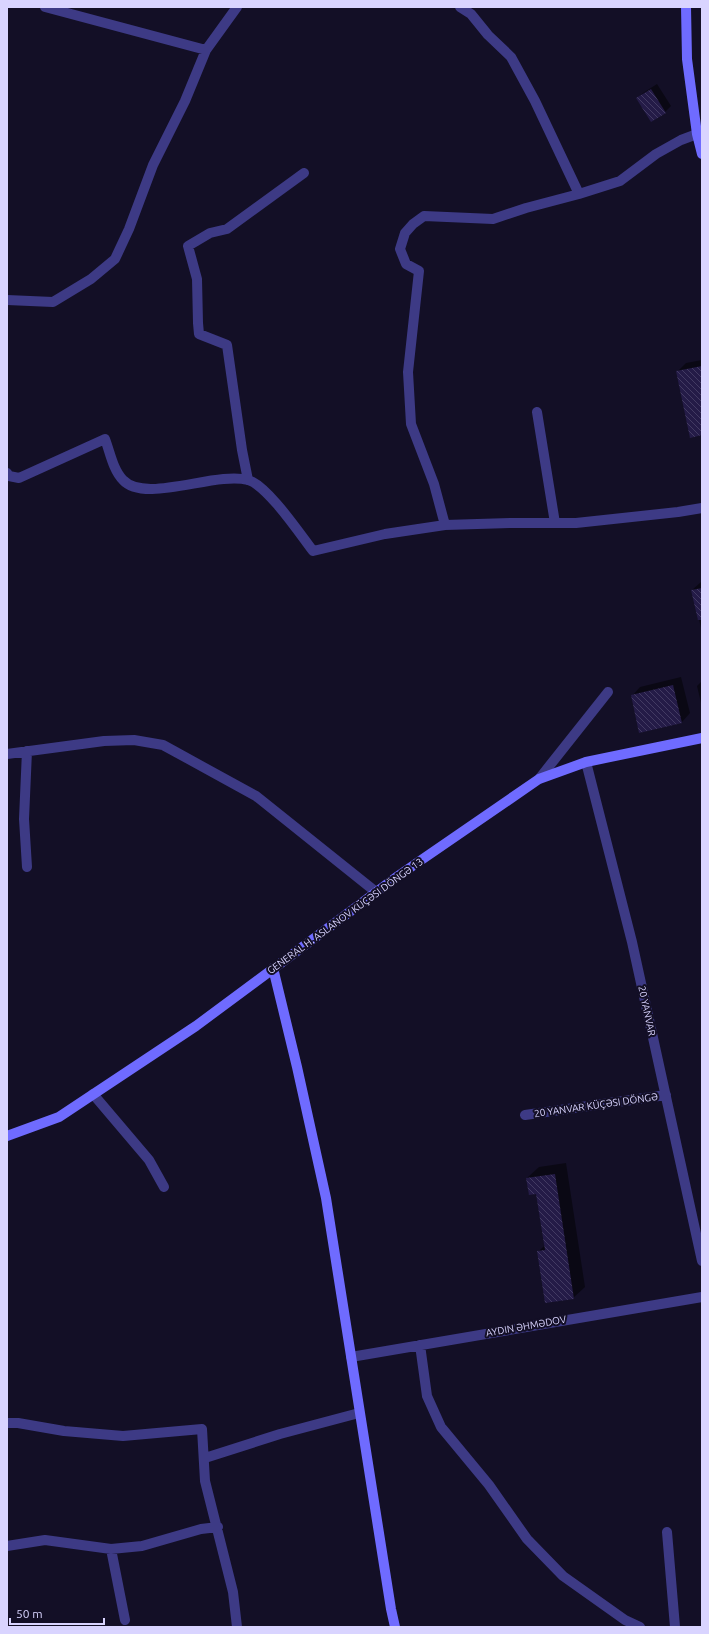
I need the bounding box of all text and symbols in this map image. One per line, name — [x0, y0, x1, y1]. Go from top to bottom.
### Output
street label: GENERAL H. ASLANOV KÜÇƏSI DÖNGƏ 13 — [265, 856, 425, 976]
street label: 20 YANVAR — [636, 985, 658, 1037]
street label: 20 YANVAR KÜÇƏSI DÖNGƏ — [533, 1091, 659, 1119]
street label: AYDIN ƏHMƏDOV — [485, 1313, 568, 1338]
scale bar — [10, 1600, 104, 1626]
text: 50 m — [16, 1607, 43, 1620]

